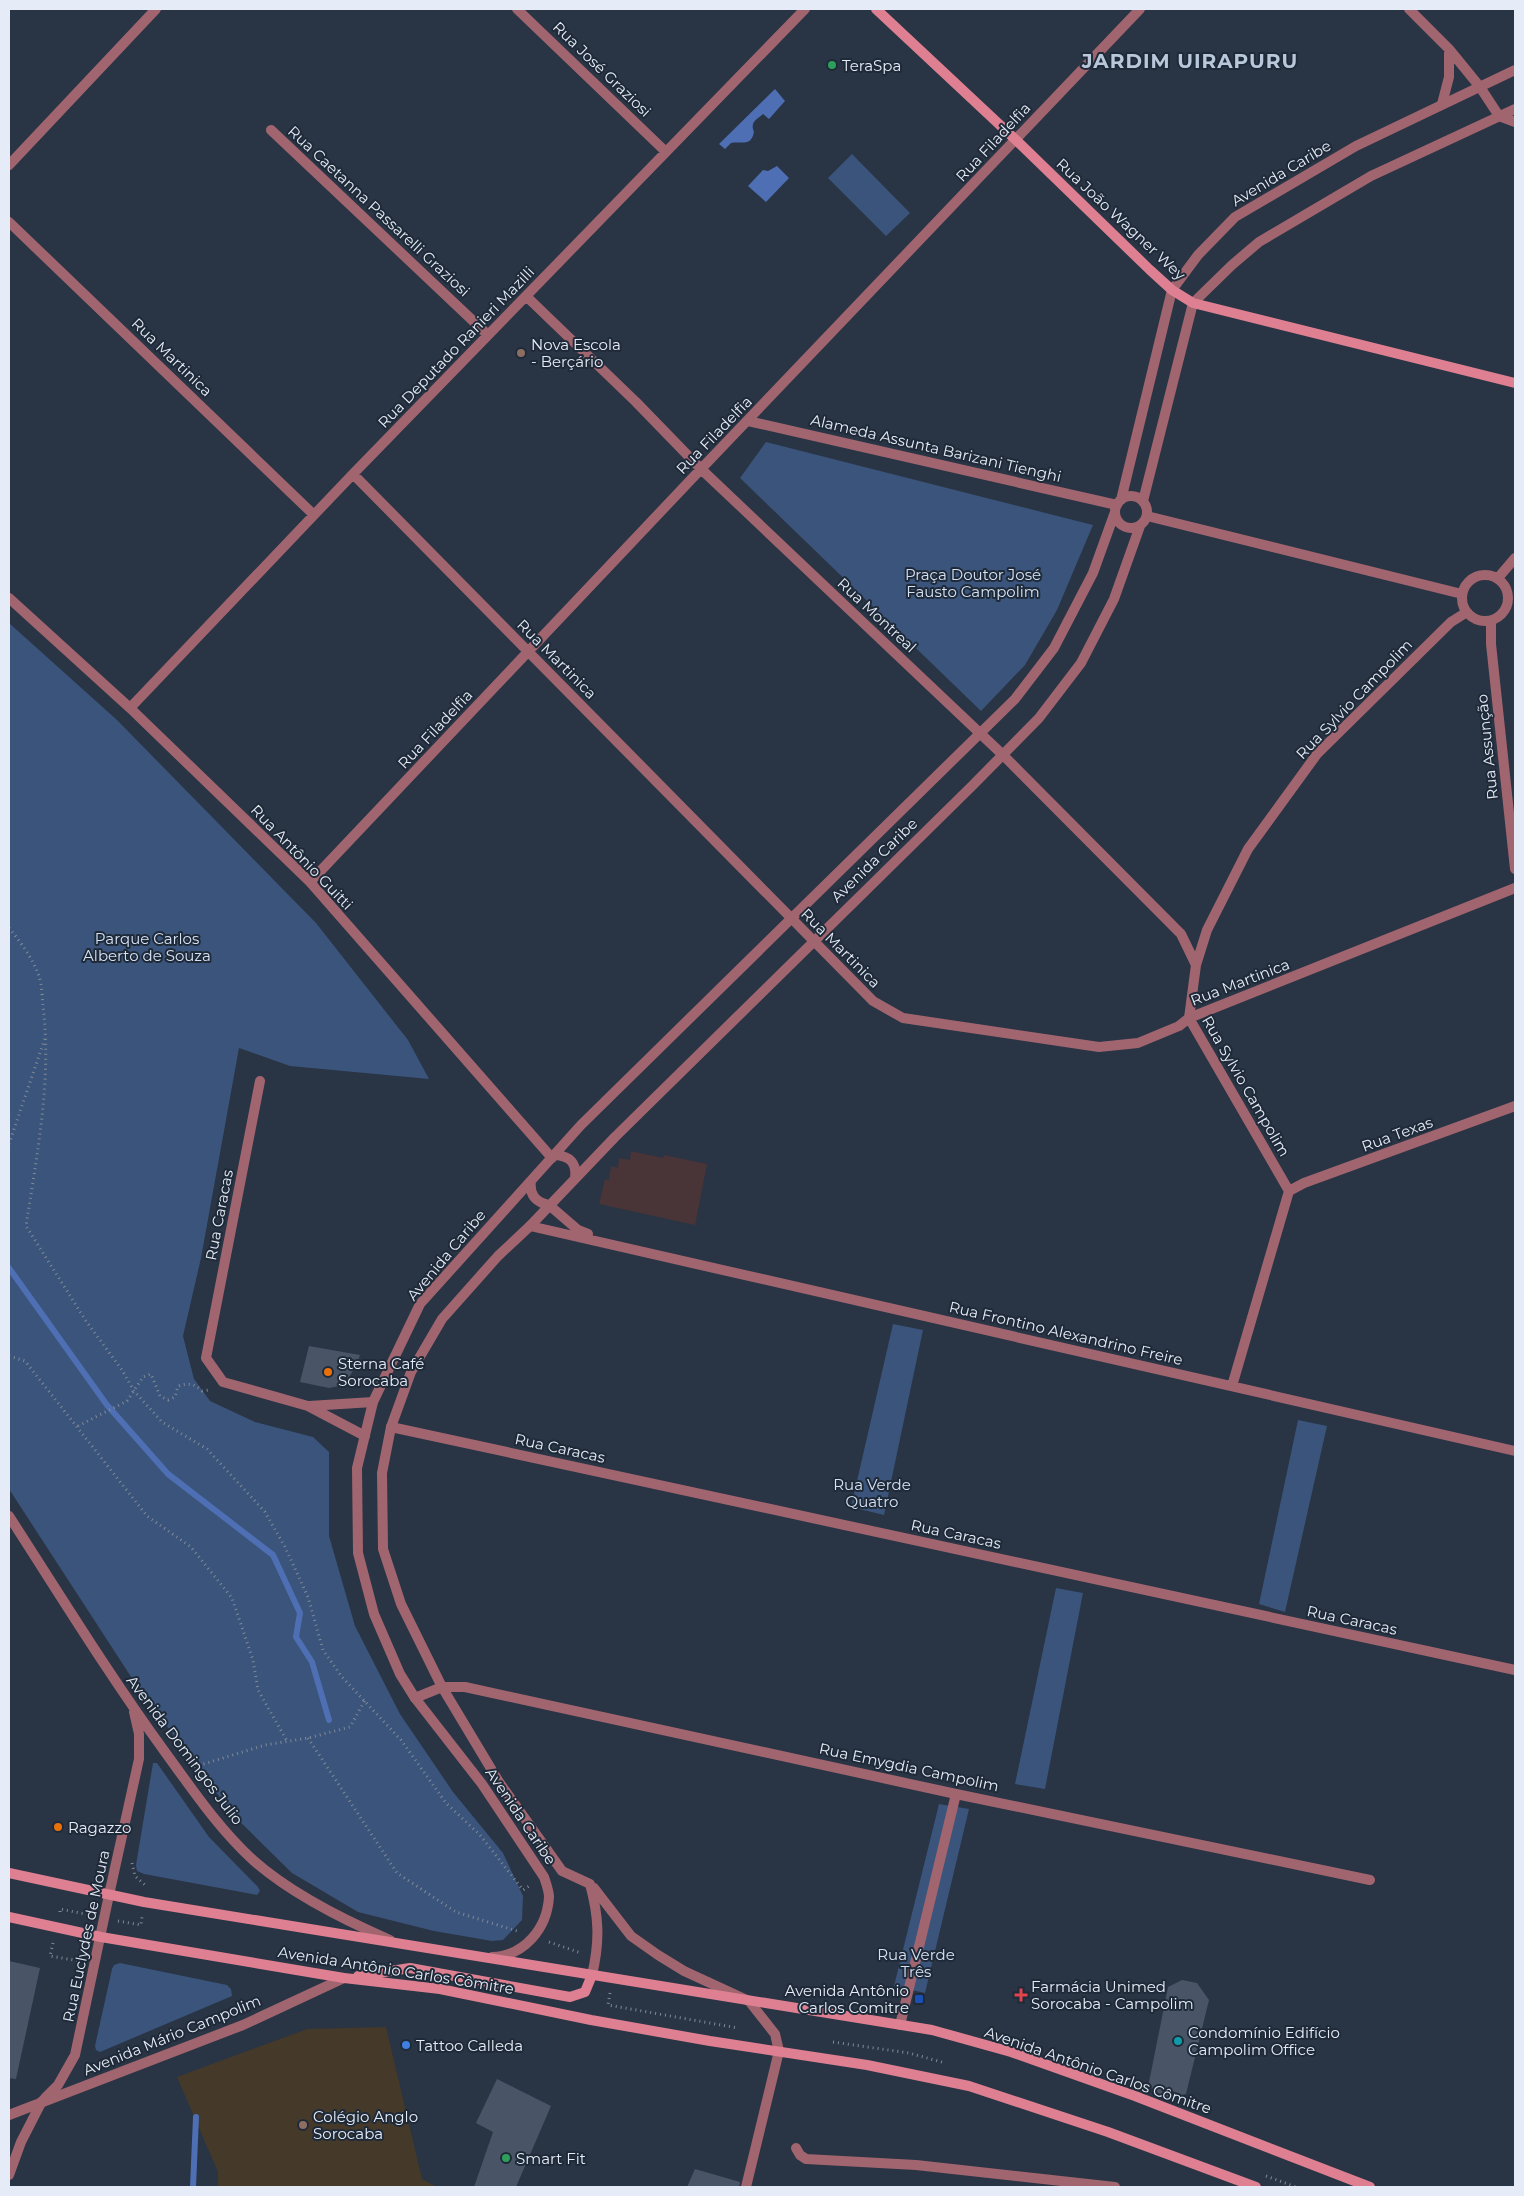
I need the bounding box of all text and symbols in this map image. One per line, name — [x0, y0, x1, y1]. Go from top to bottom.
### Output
street label: Rua José Graziosi — [549, 17, 655, 121]
district label: JARDIM UIRAPURU — [1081, 49, 1298, 73]
place label: TeraSpa — [842, 56, 901, 75]
marker: TeraSpa — [826, 59, 838, 71]
street label: Rua Filadelfia — [952, 98, 1034, 186]
street label: Rua Caetanna Passarelli Graziosi — [284, 122, 474, 300]
street label: Avenida Caribe — [1228, 136, 1334, 210]
street label: Rua João Wagner Wey — [1052, 154, 1190, 284]
street label: Rua Deputado Ranieri Mazilli — [374, 262, 538, 432]
street label: Rua Martinica — [128, 314, 216, 400]
place label: Nova Escola - Berçário — [531, 335, 621, 371]
marker: Nova Escola - Berçário — [515, 347, 527, 359]
street label: Rua Filadelfia — [672, 392, 756, 478]
street label: Alameda Assunta Barizani Tienghi — [809, 410, 1063, 486]
park label: Praça Doutor José Fausto Campolim — [905, 565, 1041, 601]
street label: Rua Montreal — [834, 574, 920, 656]
street label: Rua Martinica — [513, 615, 601, 703]
street label: Rua Sylvio Campolim — [1292, 635, 1416, 763]
street label: Rua Filadelfia — [394, 685, 476, 773]
street label: Rua Assunção — [1472, 693, 1502, 801]
street label: Rua Antônio Guitti — [247, 800, 357, 914]
street label: Avenida Caribe — [827, 814, 921, 906]
street label: Rua Martinica — [797, 904, 885, 992]
park label: Parque Carlos Alberto de Souza — [83, 929, 211, 965]
street label: Rua Martinica — [1188, 954, 1292, 1010]
street label: Rua Sylvio Campolim — [1198, 1012, 1294, 1160]
street label: Rua Texas — [1359, 1112, 1435, 1156]
street label: Rua Caracas — [201, 1168, 237, 1262]
street label: Avenida Caribe — [402, 1206, 490, 1304]
street label: Rua Frontino Alexandrino Freire — [947, 1297, 1185, 1369]
place label: Sterna Café Sorocaba — [338, 1354, 424, 1390]
marker: Sterna Café Sorocaba — [322, 1366, 334, 1378]
street label: Rua Caracas — [513, 1429, 607, 1467]
park label: Rua Verde Quatro — [833, 1475, 911, 1511]
street label: Rua Caracas — [909, 1515, 1003, 1553]
street label: Rua Caracas — [1305, 1601, 1399, 1639]
street label: Avenida Domingos Julio — [123, 1671, 247, 1829]
street label: Rua Emygdia Campolim — [817, 1739, 1001, 1795]
street label: Avenida Caribe — [482, 1764, 560, 1868]
place label: Ragazzo — [68, 1818, 131, 1837]
marker: Ragazzo — [52, 1821, 64, 1833]
street label: Rua Euclydes de Moura — [58, 1848, 114, 2024]
street label: Avenida Antônio Carlos Cômitre — [277, 1942, 515, 1998]
park label: Rua Verde Três — [877, 1945, 955, 1981]
place label: Farmácia Unimed Sorocaba - Campolim — [1031, 1977, 1194, 2013]
place label: Avenida Antônio Carlos Comitre — [785, 1981, 909, 2017]
marker: Farmácia Unimed Sorocaba - Campolim — [1015, 1989, 1027, 2001]
street label: Avenida Mário Campolim — [80, 1991, 264, 2079]
marker: Avenida Antônio Carlos Comitre — [913, 1993, 925, 2005]
street label: Avenida Antônio Carlos Cômitre — [982, 2022, 1214, 2118]
place label: Condomínio Edifício Campolim Office — [1188, 2023, 1340, 2059]
marker: Condomínio Edifício Campolim Office — [1172, 2035, 1184, 2047]
place label: Tattoo Calleda — [416, 2036, 523, 2055]
marker: Tattoo Calleda — [400, 2039, 412, 2051]
place label: Colégio Anglo Sorocaba — [313, 2107, 418, 2143]
marker: Colégio Anglo Sorocaba — [297, 2119, 309, 2131]
place label: Smart Fit — [516, 2149, 586, 2168]
marker: Smart Fit — [500, 2152, 512, 2164]

